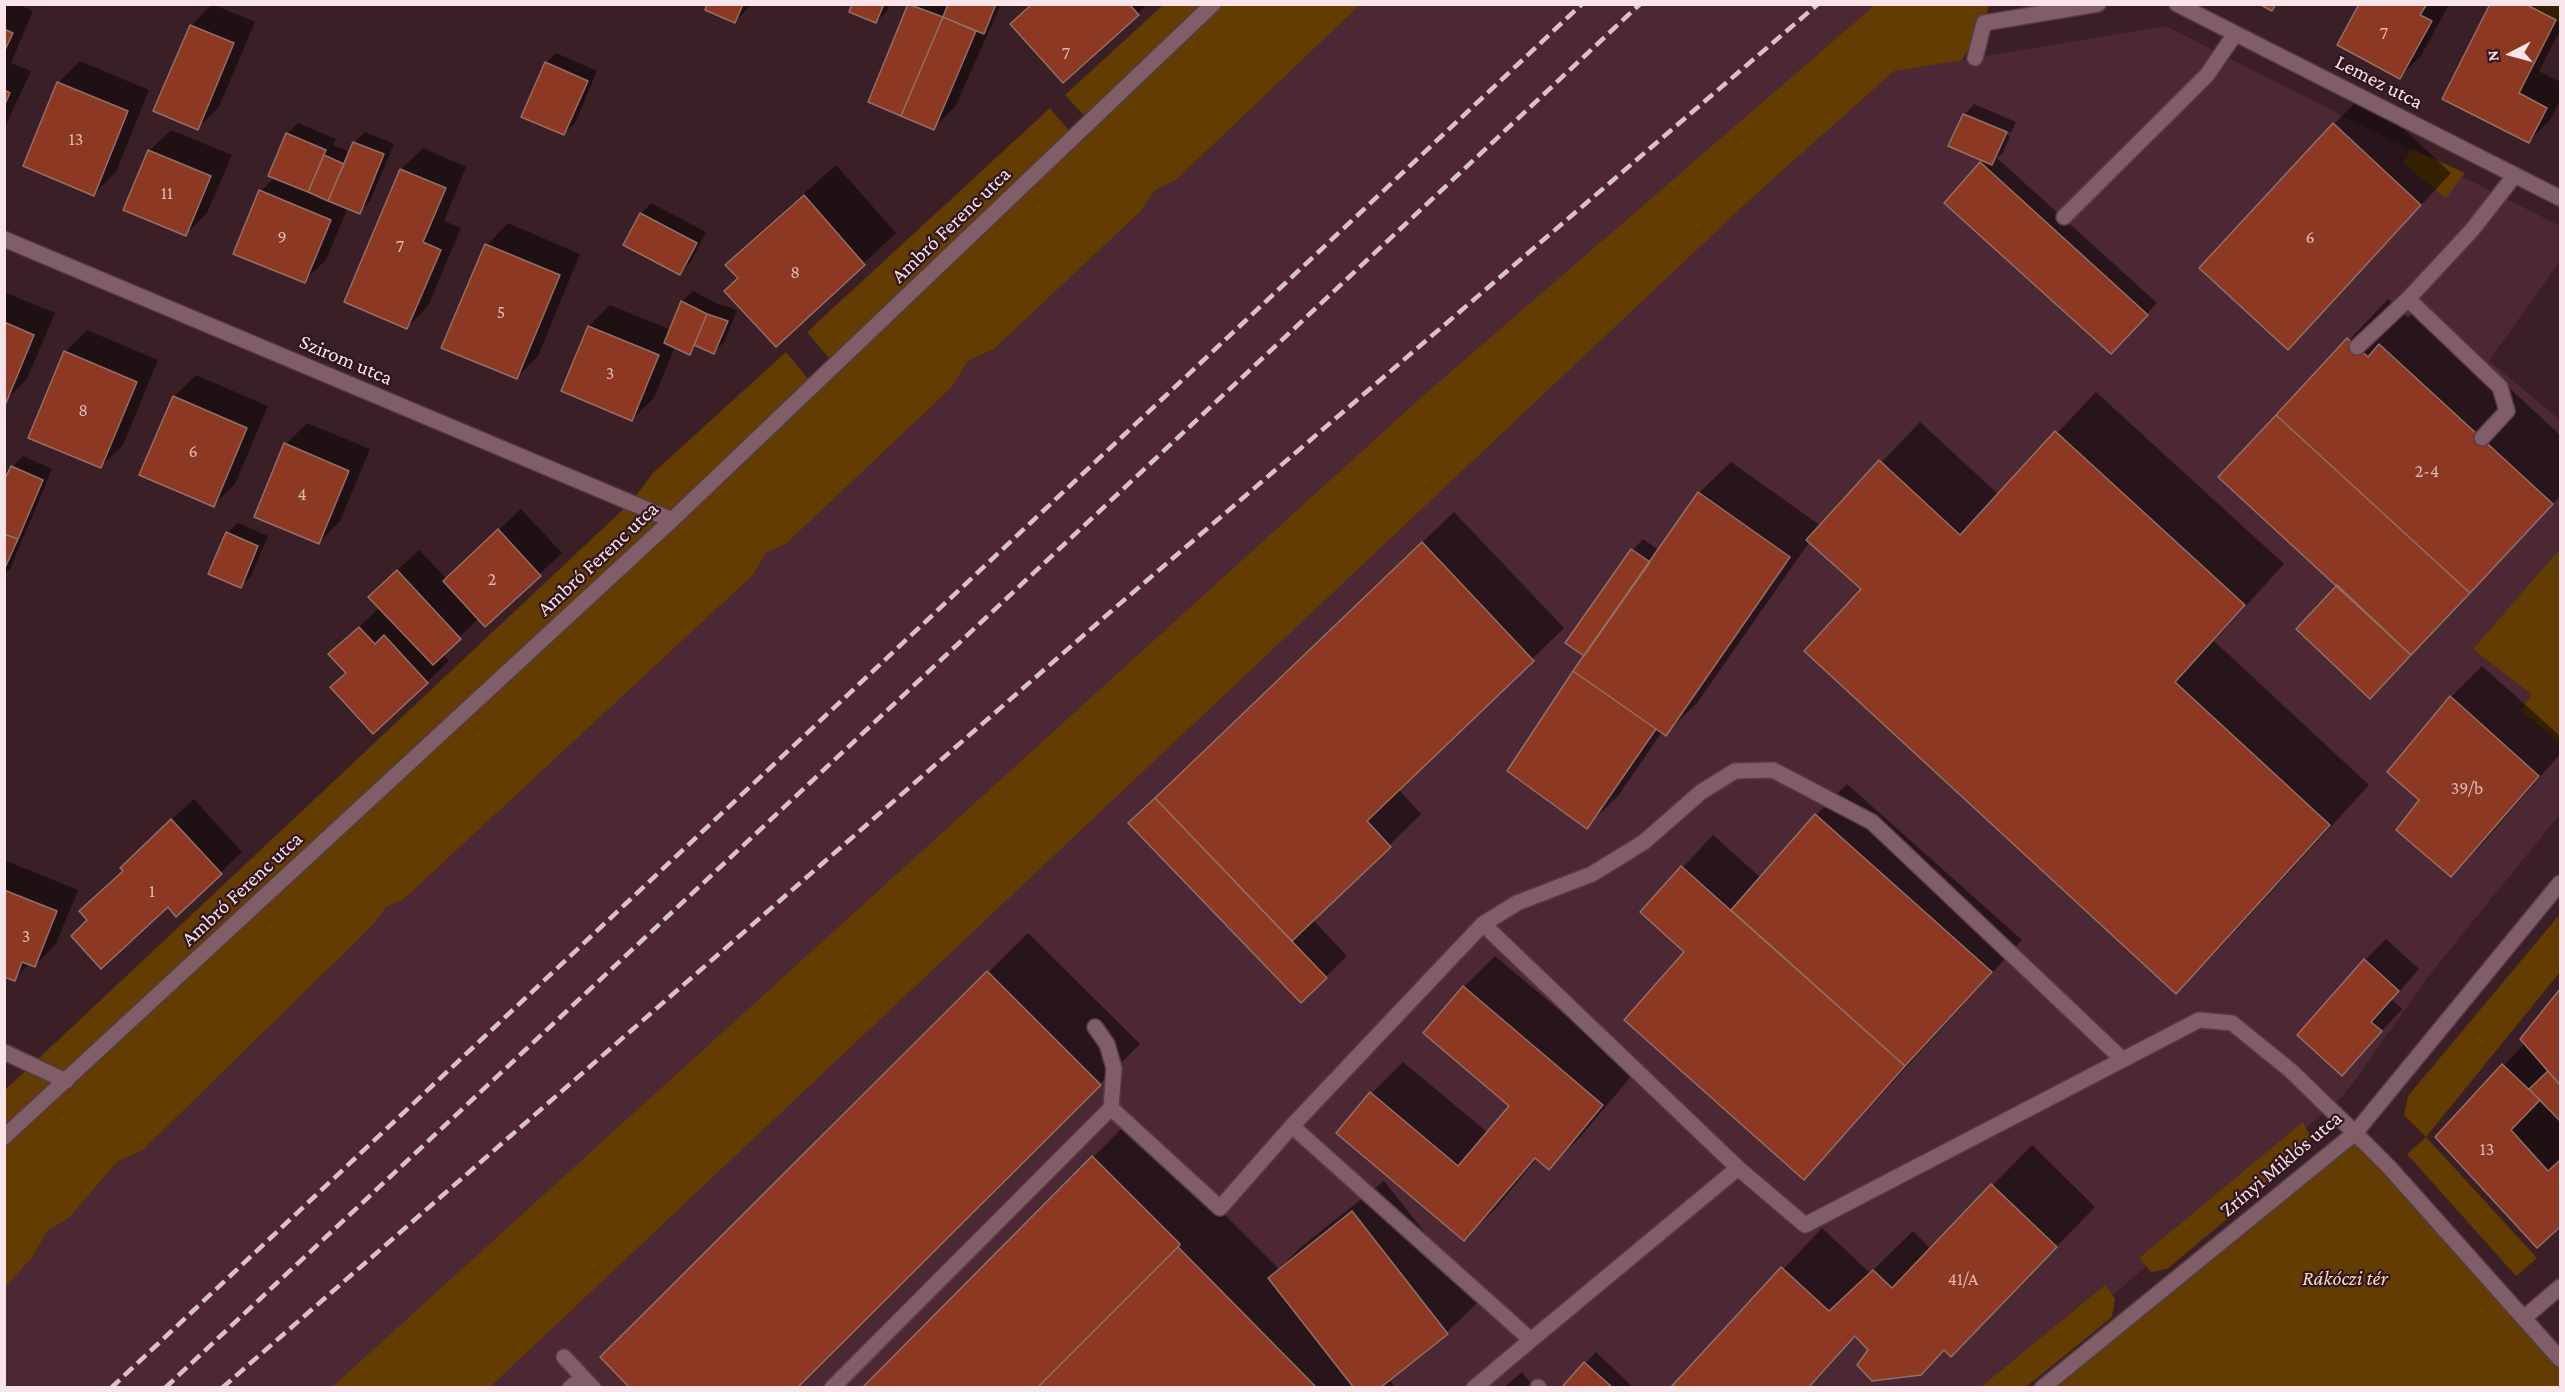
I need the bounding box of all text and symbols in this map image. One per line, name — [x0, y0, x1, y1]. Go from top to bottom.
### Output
house number: 7 — [2380, 22, 2388, 44]
north arrow — [2481, 24, 2541, 84]
house number: 7 — [1062, 42, 1070, 64]
street label: Lemez utca — [2331, 49, 2427, 115]
text: N — [2484, 50, 2502, 62]
house number: 13 — [69, 128, 83, 150]
street label: Ambró Ferenc utca — [886, 162, 1016, 288]
house number: 11 — [161, 182, 173, 204]
house number: 9 — [277, 226, 287, 248]
house number: 6 — [2305, 226, 2315, 248]
house number: 7 — [396, 235, 404, 257]
house number: 8 — [790, 261, 800, 283]
house number: 5 — [497, 301, 505, 323]
street label: Szirom utca — [296, 329, 396, 391]
house number: 3 — [606, 362, 614, 384]
house number: 8 — [78, 399, 88, 421]
house number: 6 — [188, 440, 198, 462]
house number: 2-4 — [2415, 460, 2439, 482]
house number: 4 — [297, 483, 307, 505]
street label: Ambró Ferenc utca — [532, 496, 664, 622]
house number: 2 — [488, 568, 496, 590]
house number: 39/b — [2451, 777, 2483, 799]
street label: Ambró Ferenc utca — [176, 826, 308, 952]
house number: 1 — [149, 880, 155, 902]
house number: 3 — [22, 925, 30, 947]
street label: Zrínyi Miklós utca — [2215, 1106, 2347, 1222]
house number: 13 — [2480, 1138, 2494, 1160]
park label: Rákóczi tér — [2302, 1266, 2388, 1292]
house number: 41/A — [1948, 1268, 1978, 1290]

